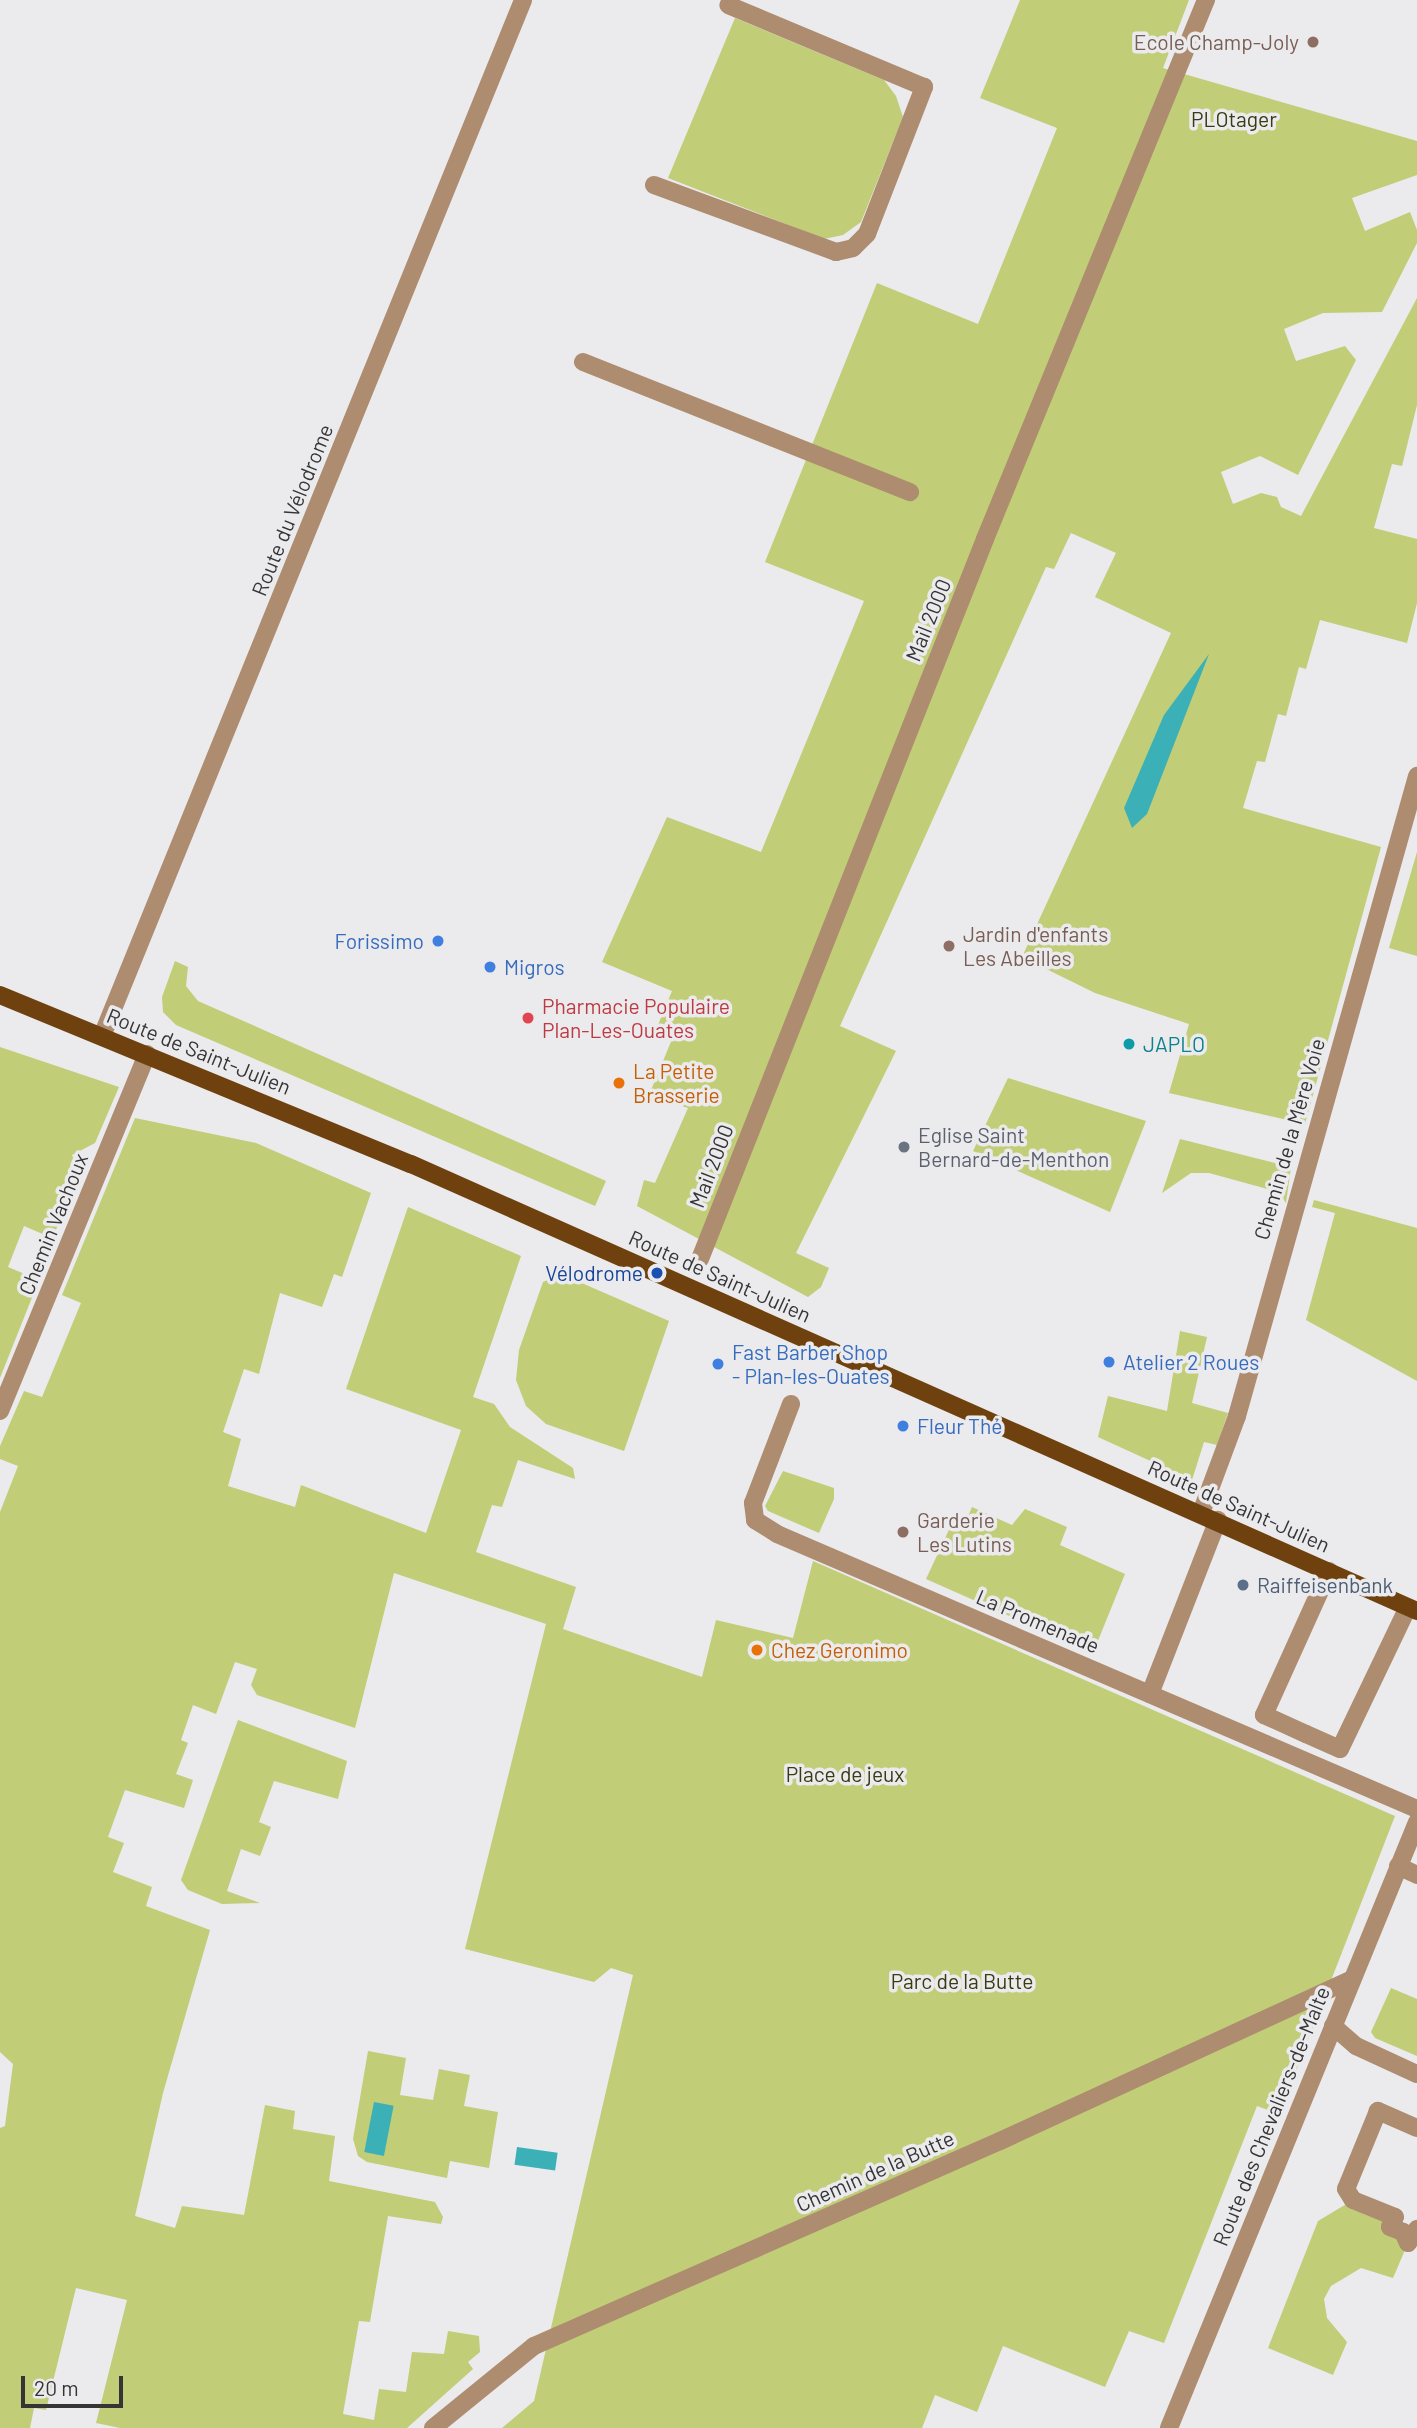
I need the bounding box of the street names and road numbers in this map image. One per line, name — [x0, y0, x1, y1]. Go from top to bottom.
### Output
street label: Route du Vélodrome — [246, 421, 338, 599]
street label: Mail 2000 — [900, 575, 956, 665]
street label: Route de Saint-Julien — [103, 1003, 295, 1099]
street label: Chemin de la Mère Voie — [1248, 1035, 1330, 1243]
street label: Mail 2000 — [684, 1121, 738, 1211]
street label: Chemin Vachoux — [13, 1150, 93, 1298]
street label: Route de Saint-Julien — [625, 1225, 815, 1327]
street label: Route de Saint-Julien — [1144, 1455, 1334, 1557]
street label: La Promenade — [973, 1584, 1103, 1658]
street label: Route des Chevaliers-de-Malte — [1207, 1983, 1335, 2249]
street label: Chemin de la Butte — [792, 2125, 958, 2217]

